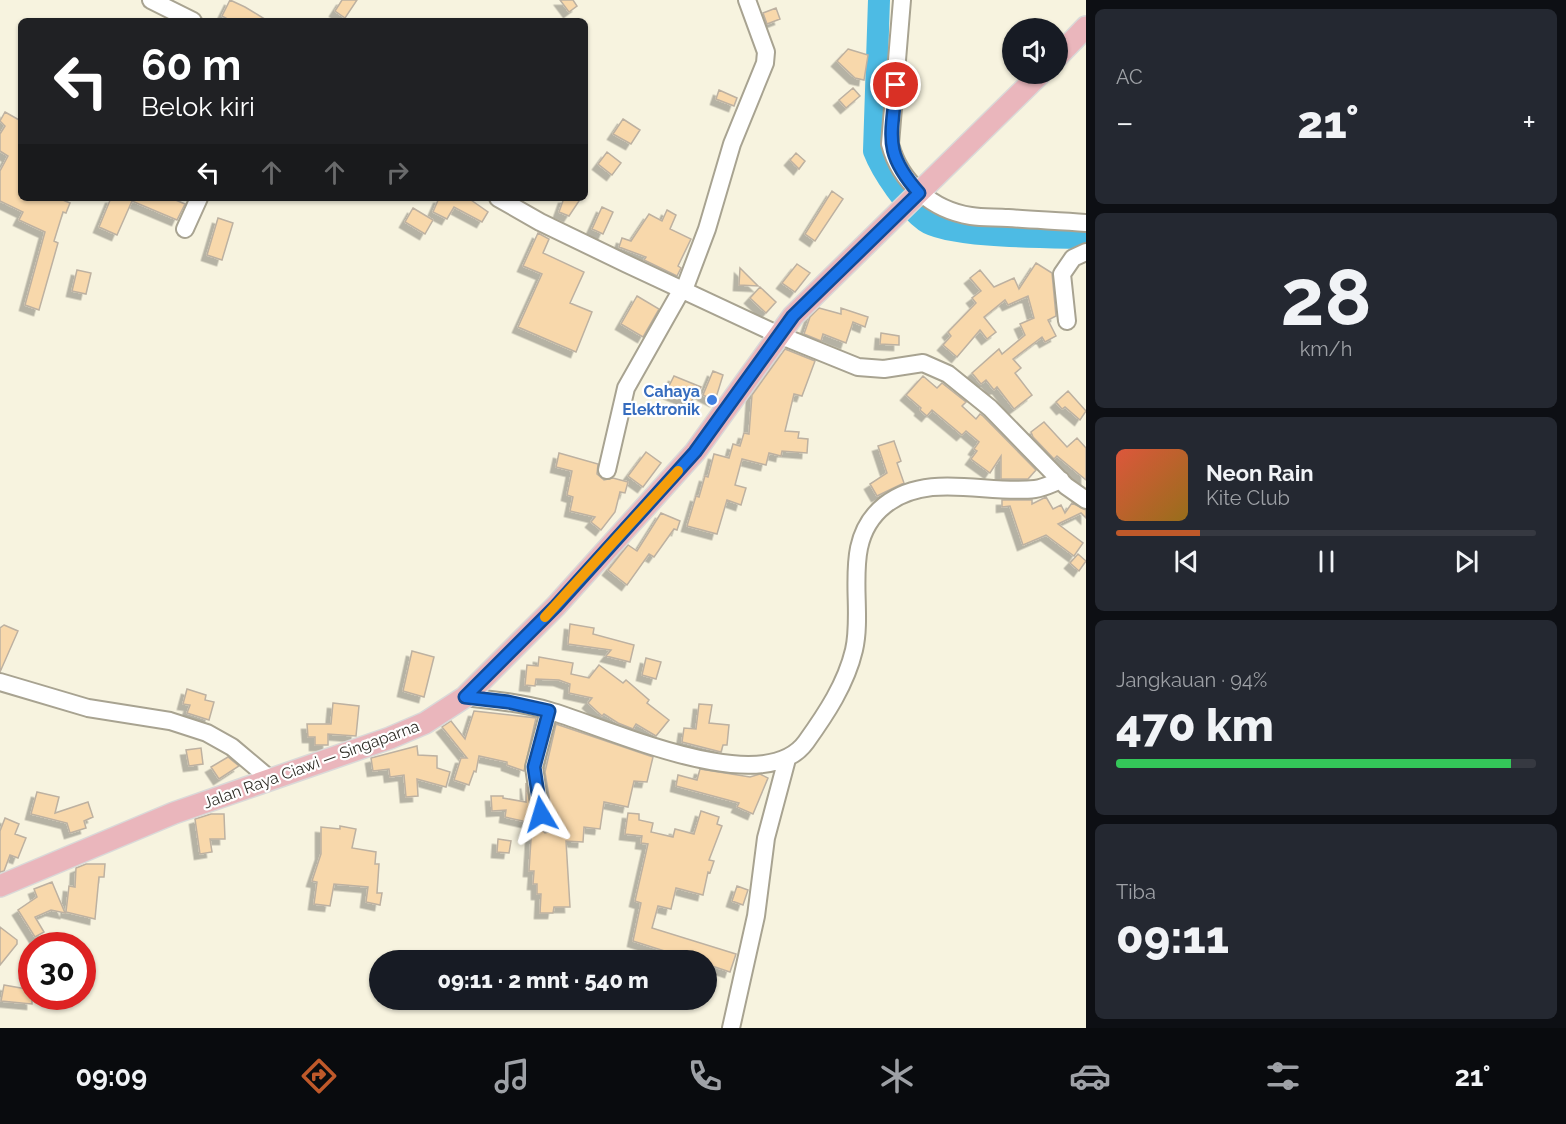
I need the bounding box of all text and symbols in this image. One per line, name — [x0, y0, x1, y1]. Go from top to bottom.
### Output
map controls — [1002, 18, 1068, 84]
button: sound — [1002, 18, 1068, 84]
text: 60 m — [141, 41, 241, 90]
icon: left — [42, 42, 120, 120]
pin — [870, 59, 921, 110]
text: AC — [1116, 65, 1143, 89]
icon: arrive — [879, 68, 912, 101]
text: Belok kiri — [141, 91, 255, 122]
text: 21° — [1297, 96, 1359, 149]
text: − — [1116, 103, 1134, 142]
text: + — [1522, 103, 1536, 142]
icon: left — [192, 156, 225, 189]
icon: ahead — [255, 156, 288, 189]
icon: ahead — [318, 156, 351, 189]
icon: right — [381, 156, 414, 189]
text: 28 — [1280, 252, 1372, 343]
text: km/h — [1300, 337, 1352, 361]
place label: Cahaya Elektronik — [622, 382, 700, 419]
marker: Cahaya Elektronik — [705, 393, 719, 407]
text: Neon Rain — [1206, 460, 1314, 486]
text: Kite Club — [1206, 486, 1290, 510]
icon: previous — [1170, 545, 1203, 578]
icon: pause — [1310, 545, 1343, 578]
icon: next — [1450, 545, 1483, 578]
text: Jangkauan · 94% — [1116, 668, 1267, 692]
text: 470 km — [1116, 699, 1274, 752]
street label: Jalan Raya Ciawi — Singaparna — [201, 717, 422, 812]
position arrow — [509, 782, 573, 846]
text: Tiba — [1116, 880, 1156, 904]
text: 09:11 — [1116, 911, 1229, 964]
speed limit sign: 30 — [18, 932, 96, 1010]
text: 09:11 · 2 mnt · 540 m — [437, 967, 649, 993]
icon: directions — [298, 1055, 340, 1097]
icon: music — [491, 1055, 533, 1097]
icon: phone — [684, 1055, 726, 1097]
icon: climate — [876, 1055, 918, 1097]
icon: car — [1069, 1055, 1111, 1097]
icon: filters — [1262, 1055, 1304, 1097]
text: 09:09 — [75, 1061, 147, 1092]
text: 21° — [1455, 1061, 1491, 1092]

